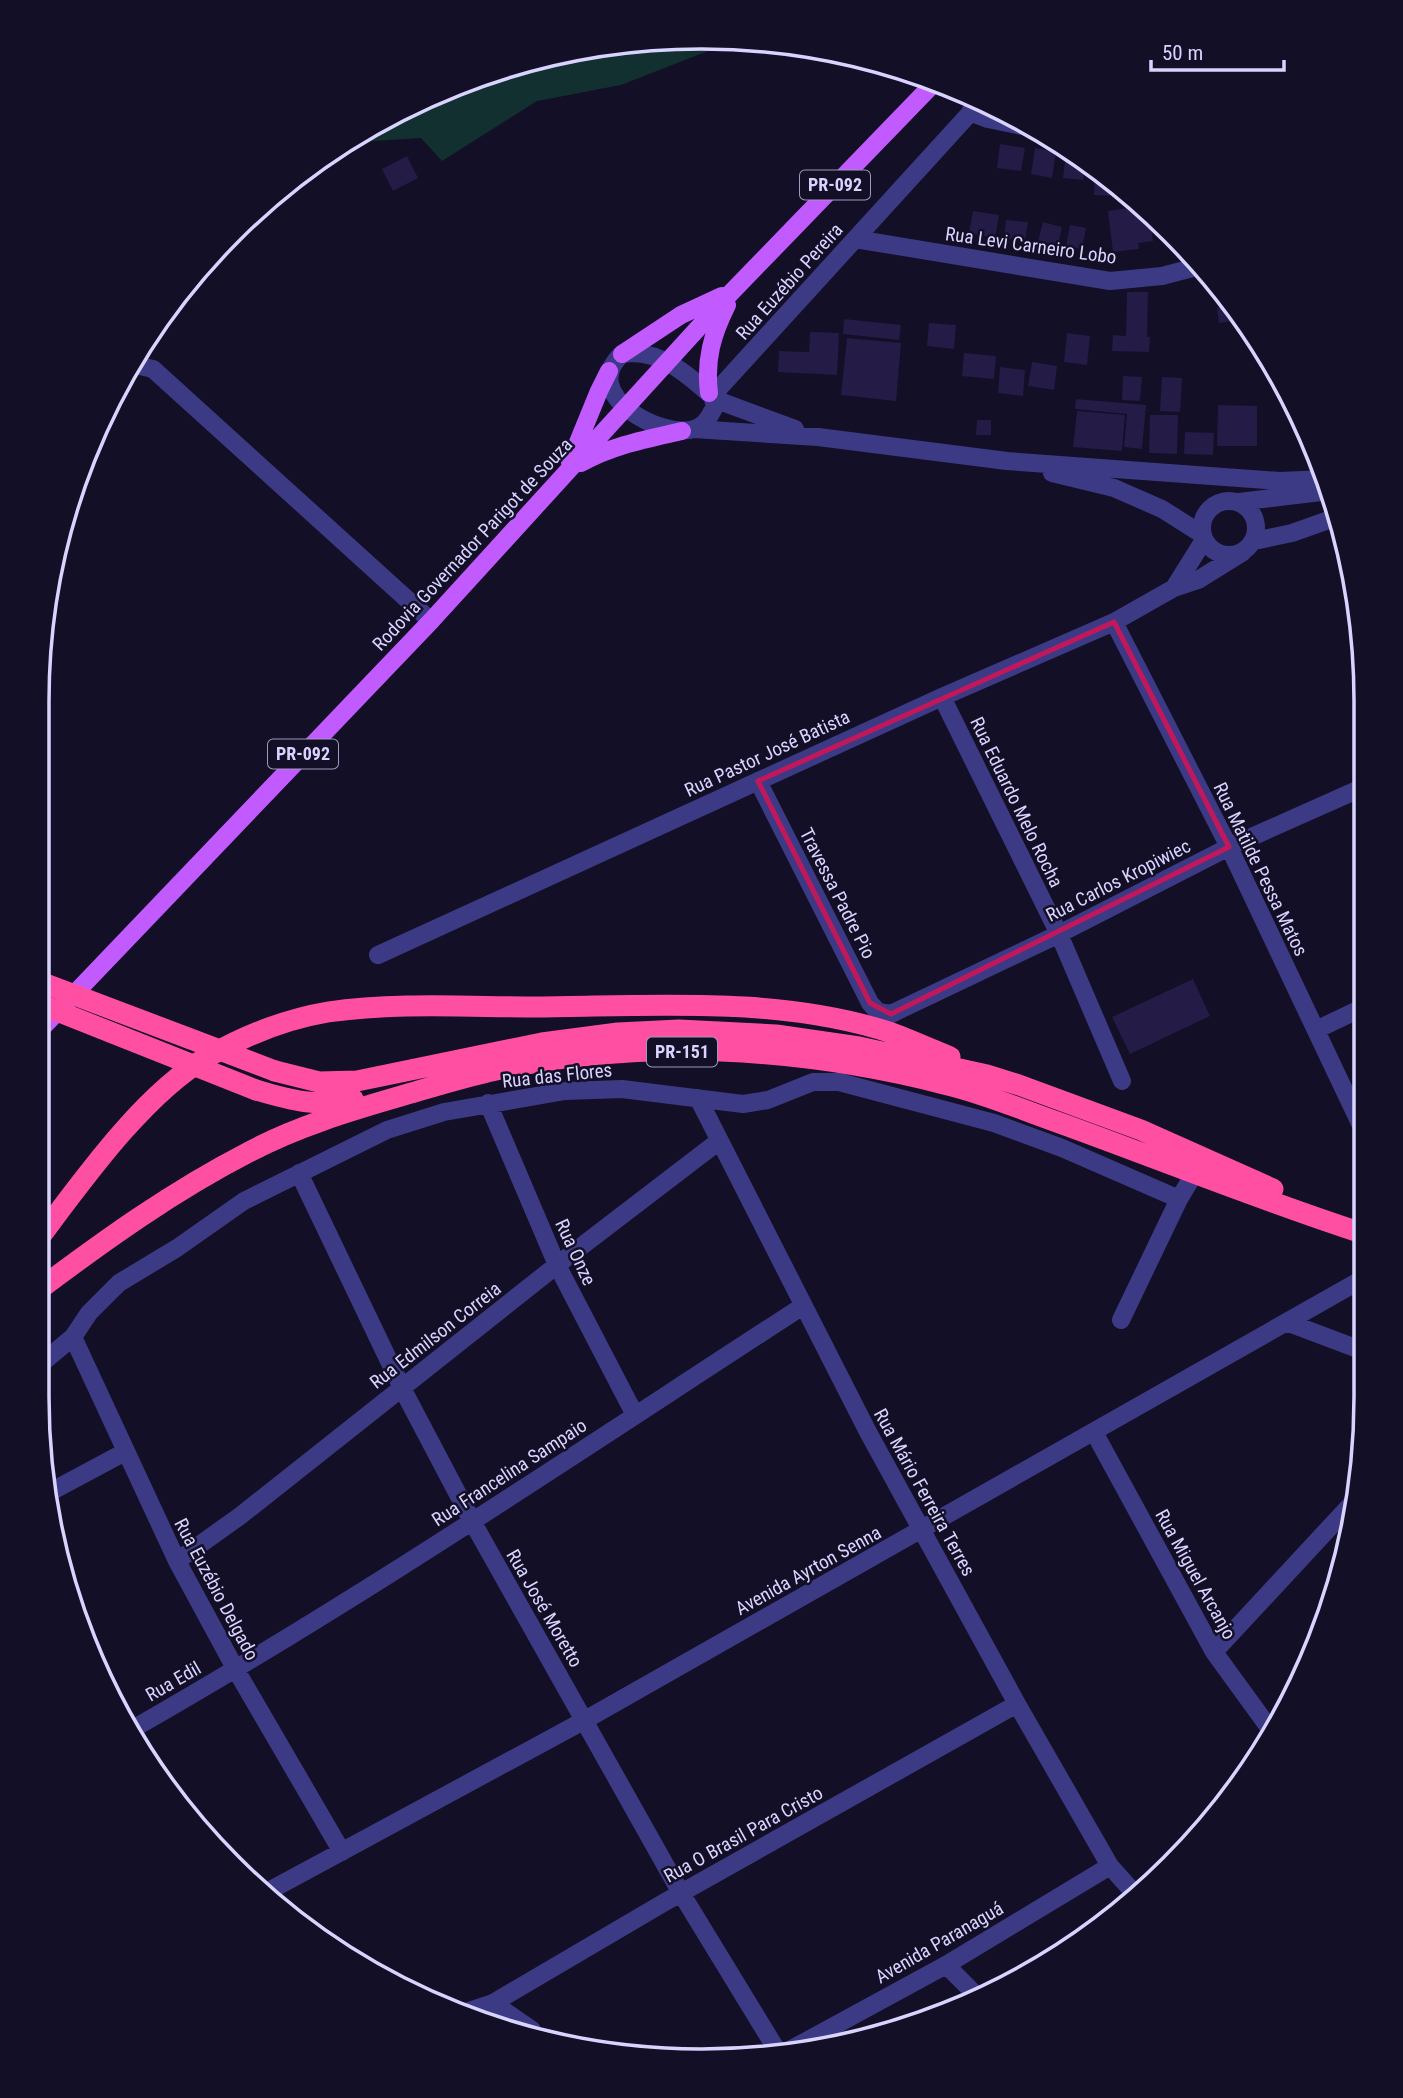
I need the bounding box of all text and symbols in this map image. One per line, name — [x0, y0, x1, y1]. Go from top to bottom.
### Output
scale bar — [1151, 28, 1284, 72]
text: 50 m — [1162, 41, 1203, 65]
road number: PR-092 — [800, 170, 870, 200]
street label: Rua Euzébio Pereira — [731, 218, 848, 344]
street label: Rua Levi Carneiro Lobo — [944, 222, 1118, 269]
street label: Rodovia Governador Parigot de Souza — [368, 433, 577, 655]
street label: Rua Pastor José Batista — [681, 705, 853, 802]
street label: Rua Eduardo Melo Rocha — [965, 713, 1068, 891]
road number: PR-092 — [268, 740, 338, 768]
street label: Rua Matilde Pessa Matos — [1208, 779, 1313, 960]
street label: Travessa Padre Pio — [795, 824, 880, 962]
street label: Rua Carlos Kropiwiec — [1042, 834, 1194, 927]
road number: PR-151 — [647, 1037, 717, 1066]
street label: Rua das Flores — [501, 1058, 613, 1093]
street label: Rua Onze — [550, 1215, 601, 1289]
street label: Rua Edmilson Correia — [365, 1277, 506, 1394]
street label: Rua Mário Ferreira Terres — [869, 1404, 980, 1580]
street label: Rua Francelina Sampaio — [428, 1414, 591, 1531]
street label: Rua Miguel Arcanjo — [1150, 1505, 1241, 1643]
street label: Rua Euzébio Delgado — [169, 1514, 264, 1664]
street label: Avenida Ayrton Senna — [731, 1521, 885, 1620]
street label: Rua José Moretto — [502, 1545, 588, 1671]
street label: Rua Edil — [141, 1656, 205, 1706]
street label: Rua O Brasil Para Cristo — [660, 1781, 827, 1888]
street label: Avenida Paranaguá — [871, 1897, 1007, 1988]

